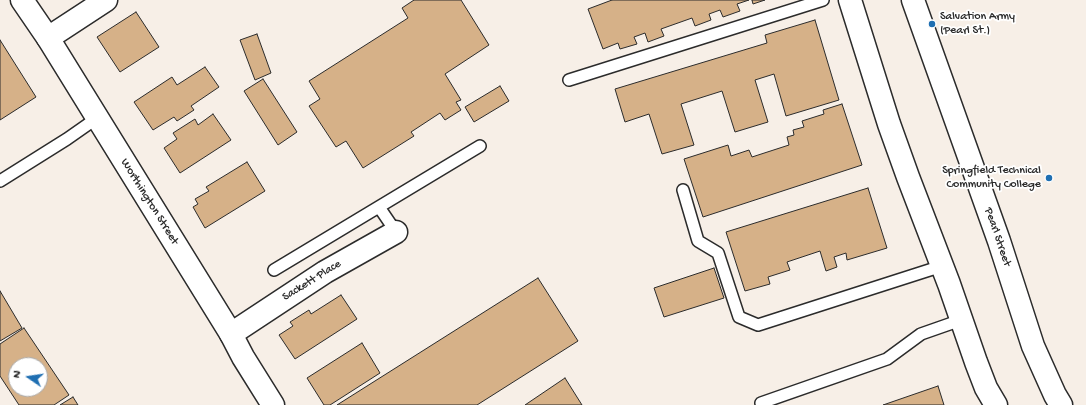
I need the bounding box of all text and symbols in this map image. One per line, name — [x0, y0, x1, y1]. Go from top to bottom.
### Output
place label: Salvation Army (Pearl St.) — [940, 10, 1015, 38]
marker: Salvation Army (Pearl St.) — [927, 19, 937, 29]
street label: Worthington Street — [117, 156, 181, 248]
place label: Springfield Technical Community College — [942, 164, 1041, 192]
marker: Springfield Technical Community College — [1044, 173, 1054, 183]
street label: Pearl Street — [980, 206, 1014, 268]
street label: Sackett Place — [280, 257, 344, 305]
north arrow — [8, 357, 48, 397]
text: N — [11, 370, 24, 379]

